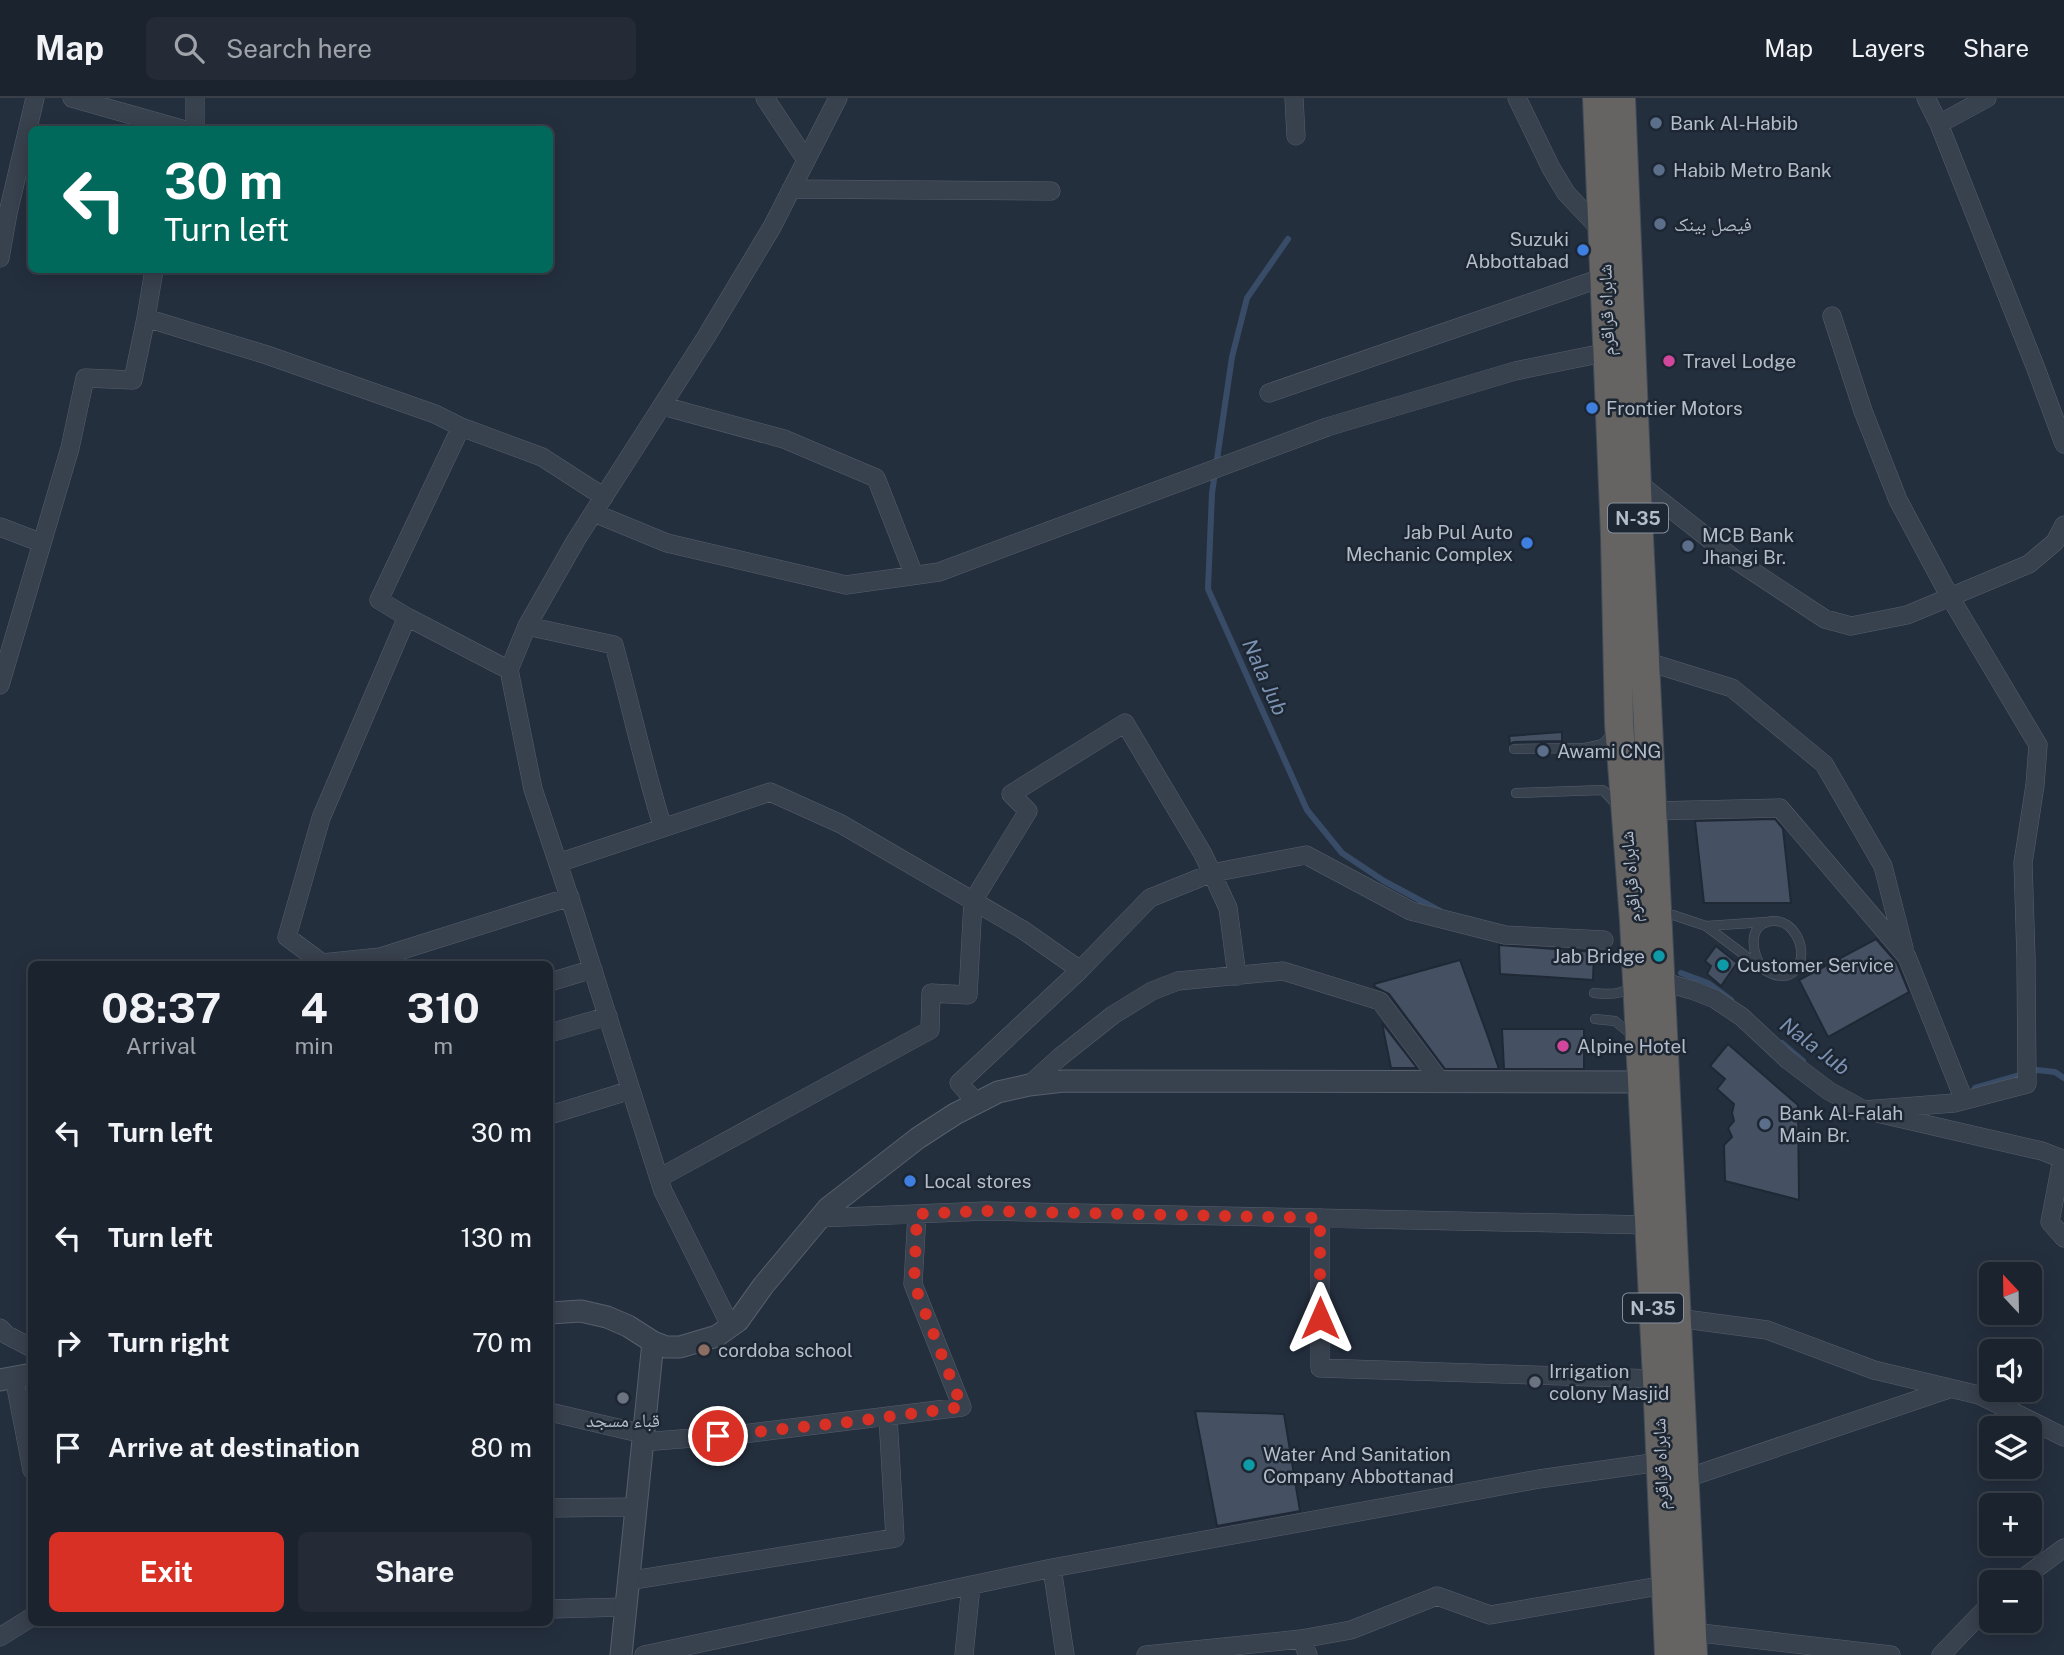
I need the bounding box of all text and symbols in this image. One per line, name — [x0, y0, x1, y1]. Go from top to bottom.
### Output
search box — [146, 17, 636, 80]
text: Map — [35, 29, 104, 67]
icon: search — [170, 29, 208, 67]
text: Search here — [226, 33, 372, 64]
text: Map — [1764, 34, 1813, 62]
text: Layers — [1851, 34, 1925, 62]
text: Share — [1963, 34, 2029, 62]
place label: Bank Al-Habib — [1670, 112, 1798, 134]
marker: Bank Al-Habib — [1648, 115, 1664, 131]
text: 30 m — [164, 152, 283, 210]
icon: left — [49, 154, 140, 245]
place label: Habib Metro Bank — [1673, 159, 1832, 181]
marker: Habib Metro Bank — [1651, 162, 1667, 178]
text: Turn left — [164, 211, 289, 248]
place label: فیصل بینک — [1674, 213, 1752, 236]
marker: فیصل بینک — [1652, 216, 1668, 232]
place label: Suzuki Abbottabad — [1465, 228, 1569, 272]
marker: Suzuki Abbottabad — [1575, 242, 1591, 258]
street label: شاہراہ قراقرم — [1593, 263, 1622, 356]
place label: Travel Lodge — [1683, 350, 1796, 372]
marker: Travel Lodge — [1661, 353, 1677, 369]
place label: Frontier Motors — [1606, 397, 1743, 419]
marker: Frontier Motors — [1584, 400, 1600, 416]
road number: N-35 — [1608, 504, 1668, 532]
place label: Jab Pul Auto Mechanic Complex — [1346, 521, 1513, 565]
place label: MCB Bank Jhangi Br. — [1702, 524, 1794, 568]
marker: Jab Pul Auto Mechanic Complex — [1519, 535, 1535, 551]
marker: MCB Bank Jhangi Br. — [1680, 538, 1696, 554]
water label: Nala Jub — [1237, 635, 1293, 719]
place label: Awami CNG — [1557, 740, 1662, 762]
marker: Awami CNG — [1535, 743, 1551, 759]
street label: شاہراہ قراقرم — [1615, 830, 1648, 924]
place label: Jab Bridge — [1553, 945, 1645, 967]
marker: Jab Bridge — [1651, 948, 1667, 964]
place label: Customer Service — [1737, 954, 1894, 976]
marker: Customer Service — [1715, 957, 1731, 973]
text: 08:37 — [101, 983, 221, 1032]
text: 4 — [300, 983, 328, 1032]
text: 310 — [407, 983, 480, 1032]
water label: Nala Jub — [1775, 1012, 1855, 1080]
text: Arrival — [126, 1032, 197, 1059]
text: min — [294, 1032, 333, 1059]
text: m — [433, 1032, 453, 1059]
place label: Alpine Hotel — [1577, 1035, 1687, 1057]
marker: Alpine Hotel — [1555, 1038, 1571, 1054]
place label: Bank Al-Falah Main Br. — [1779, 1102, 1903, 1146]
icon: left — [49, 1114, 87, 1152]
marker: Bank Al-Falah Main Br. — [1757, 1116, 1773, 1132]
text: Turn left — [108, 1117, 213, 1148]
text: 30 m — [471, 1117, 532, 1148]
place label: Local stores — [924, 1170, 1031, 1192]
marker: Local stores — [902, 1173, 918, 1189]
icon: left — [49, 1219, 87, 1257]
text: Turn left — [108, 1222, 213, 1253]
text: 130 m — [460, 1222, 532, 1253]
north arrow — [1979, 1262, 2042, 1325]
map controls — [1979, 1262, 2042, 1633]
position arrow — [1283, 1281, 1357, 1355]
road number: N-35 — [1623, 1294, 1683, 1322]
icon: right — [49, 1324, 87, 1362]
text: Turn right — [108, 1327, 230, 1358]
text: 70 m — [472, 1327, 532, 1358]
place label: cordoba school — [718, 1339, 853, 1361]
button: sound — [1979, 1339, 2042, 1402]
marker: cordoba school — [696, 1342, 712, 1358]
place label: Irrigation colony Masjid — [1549, 1360, 1669, 1404]
marker: Irrigation colony Masjid — [1527, 1374, 1543, 1390]
marker: قباء مسجد — [615, 1390, 631, 1406]
pin — [688, 1406, 748, 1466]
place label: قباء مسجد — [586, 1409, 660, 1432]
button: layers — [1979, 1416, 2042, 1479]
icon: arrive — [699, 1417, 737, 1455]
street label: شاہراہ قراقرم — [1647, 1417, 1676, 1510]
icon: arrive — [49, 1429, 87, 1467]
text: Arrive at destination — [108, 1432, 360, 1463]
text: 80 m — [471, 1432, 532, 1463]
place label: Water And Sanitation Company Abbottanad — [1263, 1443, 1454, 1487]
marker: Water And Sanitation Company Abbottanad — [1241, 1457, 1257, 1473]
button: + — [1979, 1493, 2042, 1556]
button: Exit — [49, 1532, 284, 1612]
button: Share — [298, 1532, 532, 1612]
button: − — [1979, 1570, 2042, 1633]

